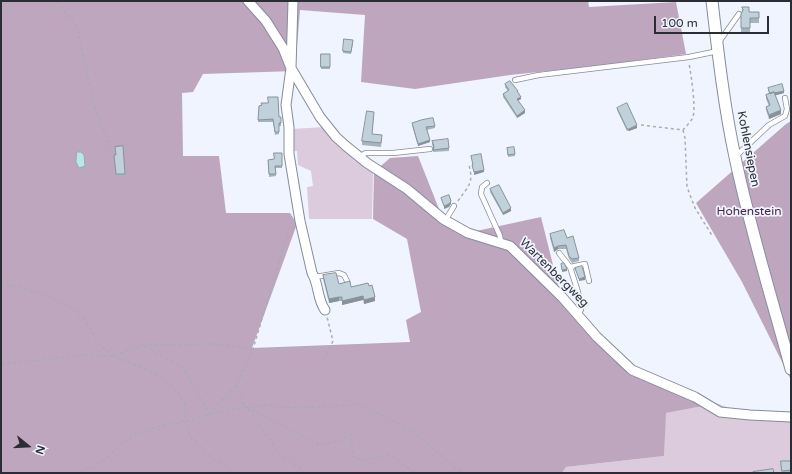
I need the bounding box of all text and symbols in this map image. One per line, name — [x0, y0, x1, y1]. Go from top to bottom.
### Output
scale bar — [656, 8, 771, 34]
text: 100 m — [661, 16, 698, 30]
street label: Kohlensiepen — [734, 110, 762, 188]
park label: Hohenstein — [717, 205, 781, 219]
street label: Wartenbergweg — [516, 235, 592, 311]
north arrow — [8, 426, 48, 466]
text: N — [32, 444, 47, 456]

